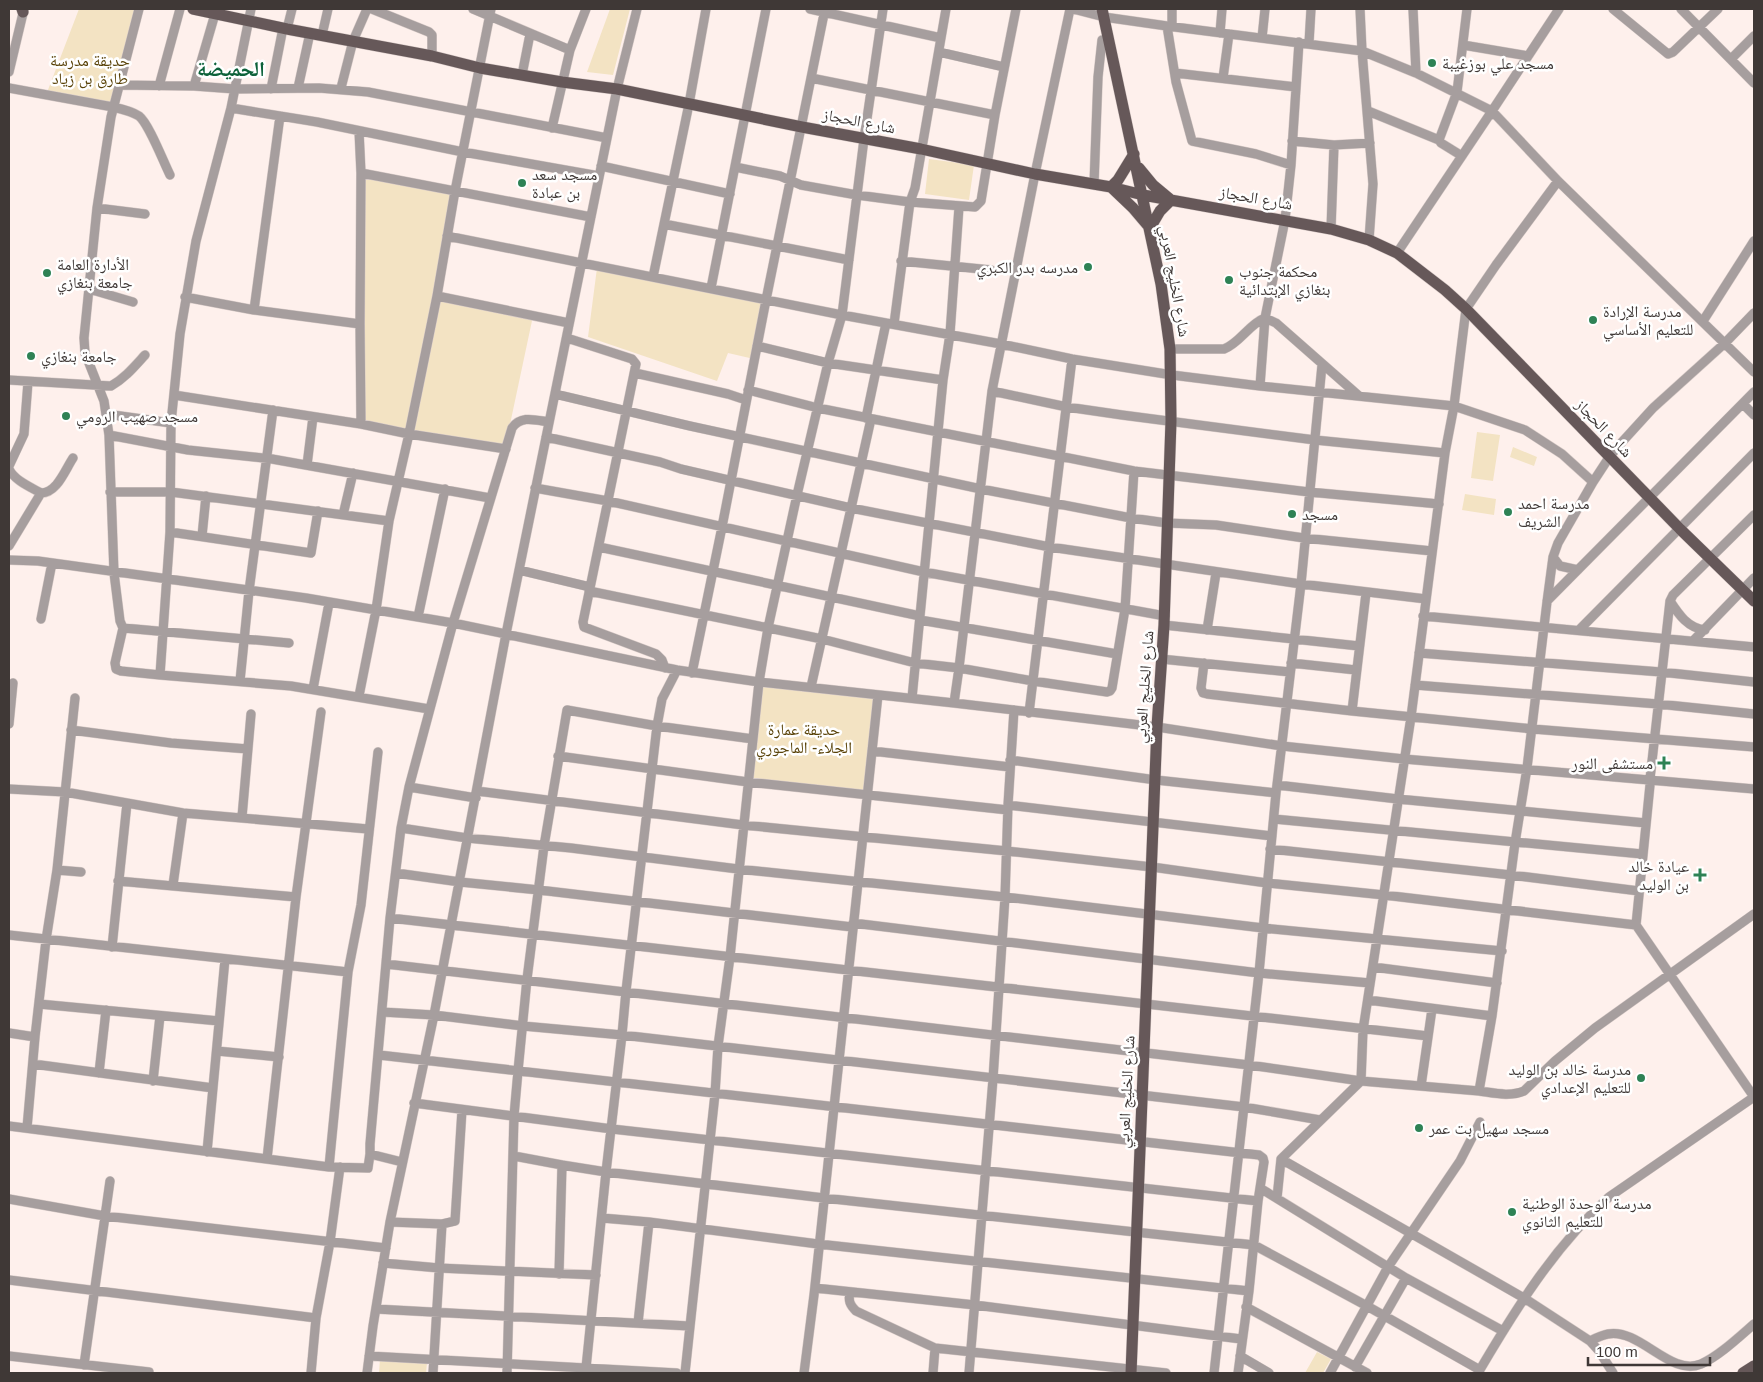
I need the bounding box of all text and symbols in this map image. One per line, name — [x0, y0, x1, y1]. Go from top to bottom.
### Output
park label: حديقة مدرسة طارق بن زياد — [50, 52, 130, 89]
place label: مسجد علي بوزغيبة — [1442, 55, 1554, 76]
district label: الحميضة — [197, 57, 265, 80]
marker: مسجد علي بوزغيبة — [1426, 57, 1438, 69]
street label: شارع الحجاز — [820, 105, 897, 138]
place label: مسجد سعد بن عبادة — [532, 166, 597, 203]
marker: مسجد سعد بن عبادة — [516, 177, 528, 189]
street label: شارع الحجاز — [1217, 183, 1294, 215]
street label: شارع الخليج العربي — [1153, 224, 1193, 339]
place label: الأدارة العامة جامعة بنغازي — [57, 256, 133, 295]
place label: مدرسه بدر الكبري — [977, 259, 1078, 280]
marker: مدرسه بدر الكبري — [1082, 261, 1094, 273]
place label: محكمة جنوب بنغازي الإبتدائية — [1239, 263, 1330, 302]
marker: الأدارة العامة جامعة بنغازي — [41, 267, 53, 279]
marker: محكمة جنوب بنغازي الإبتدائية — [1223, 274, 1235, 286]
place label: مدرسة الإرادة للتعليم الأساسي — [1603, 303, 1693, 342]
marker: مدرسة الإرادة للتعليم الأساسي — [1587, 314, 1599, 326]
place label: جامعة بنغازي — [41, 348, 117, 369]
marker: جامعة بنغازي — [25, 350, 37, 362]
street label: شارع الحجاز — [1570, 395, 1636, 462]
place label: مسجد صهيب الرومي — [76, 408, 198, 429]
marker: مسجد صهيب الرومي — [60, 410, 72, 422]
place label: مدرسة احمد الشريف — [1518, 495, 1589, 531]
place label: مسجد — [1302, 506, 1338, 523]
marker: مدرسة احمد الشريف — [1502, 506, 1514, 518]
marker: مسجد — [1286, 508, 1298, 520]
street label: شارع الخليج العربي — [1132, 630, 1160, 744]
park label: حديقة عمارة الجلاء- الماجوري — [756, 721, 852, 760]
place label: مستشفى النور — [1571, 755, 1653, 774]
marker: مستشفى النور — [1657, 756, 1671, 770]
place label: عيادة خالد بن الوليد — [1628, 858, 1689, 895]
marker: عيادة خالد بن الوليد — [1693, 868, 1707, 882]
street label: شارع الخليج العربي — [1115, 1035, 1142, 1149]
place label: مدرسة خالد بن الوليد للتعليم الإعدادي — [1508, 1061, 1631, 1100]
marker: مدرسة خالد بن الوليد للتعليم الإعدادي — [1635, 1072, 1647, 1084]
place label: مسجد سهيل بت عمر — [1428, 1120, 1549, 1139]
marker: مسجد سهيل بت عمر — [1413, 1122, 1425, 1134]
place label: مدرسة الوحدة الوطنية للتعليم الثانوي — [1522, 1195, 1652, 1234]
marker: مدرسة الوحدة الوطنية للتعليم الثانوي — [1506, 1206, 1518, 1218]
scale bar — [1588, 1334, 1710, 1366]
text: 100 m — [1596, 1343, 1638, 1360]

